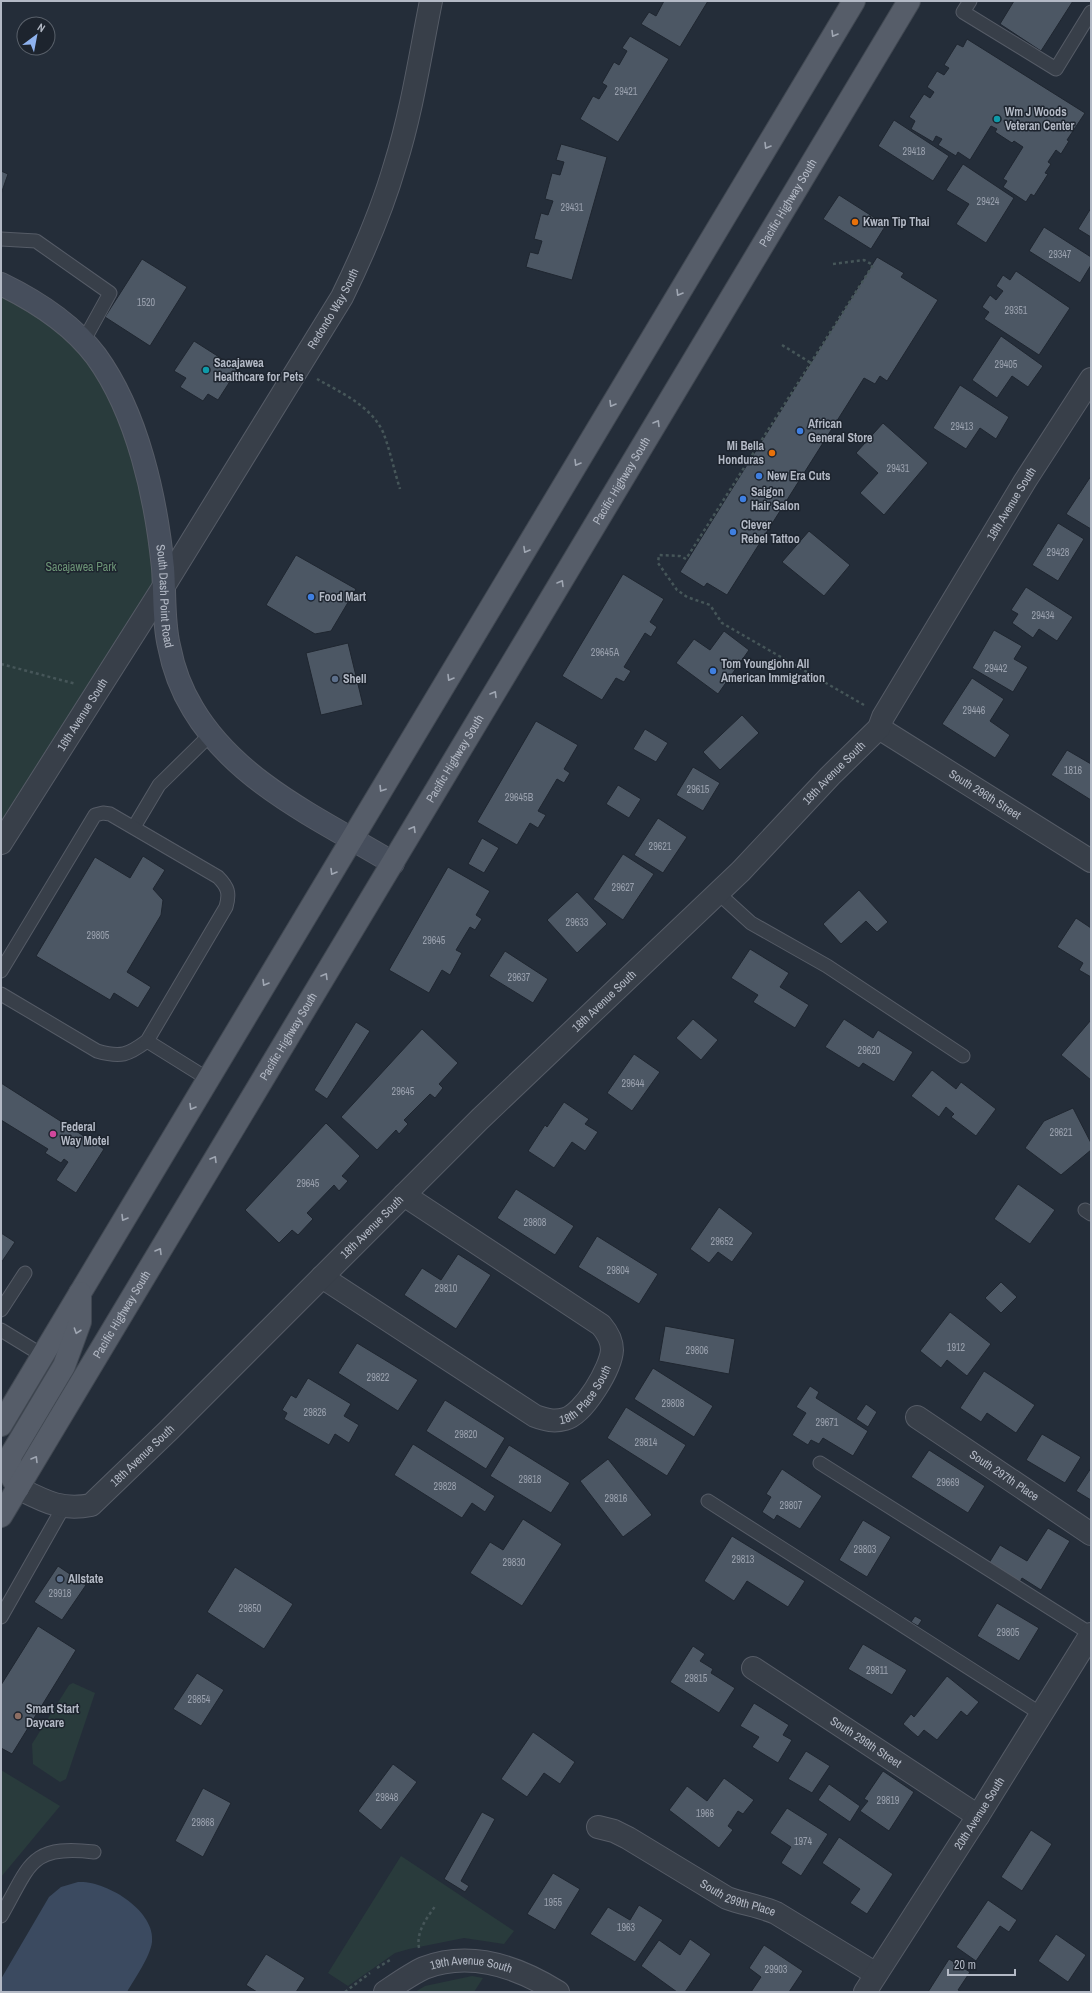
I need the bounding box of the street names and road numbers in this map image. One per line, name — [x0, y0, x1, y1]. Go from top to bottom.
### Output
street label: Pacific Highway South — [756, 156, 821, 250]
street label: Redondo Way South — [304, 266, 363, 352]
street label: Pacific Highway South — [589, 434, 654, 528]
street label: 18th Avenue South — [983, 464, 1040, 544]
street label: South Dash Point Road — [152, 543, 177, 649]
street label: 16th Avenue South — [53, 675, 111, 754]
street label: Pacific Highway South — [422, 712, 487, 806]
street label: 18th Avenue South — [799, 738, 869, 808]
street label: South 296th Street — [946, 766, 1024, 823]
street label: 18th Avenue South — [568, 967, 640, 1036]
street label: Pacific Highway South — [256, 990, 321, 1083]
street label: 18th Avenue South — [337, 1192, 407, 1262]
street label: Pacific Highway South — [89, 1268, 154, 1361]
street label: 18th Place South — [558, 1363, 615, 1428]
street label: 18th Avenue South — [107, 1421, 178, 1490]
street label: South 297th Place — [966, 1446, 1042, 1505]
street label: South 299th Street — [827, 1713, 905, 1772]
street label: 20th Avenue South — [950, 1774, 1008, 1853]
street label: South 299th Place — [697, 1875, 778, 1920]
street label: 19th Avenue South — [428, 1953, 514, 1977]

